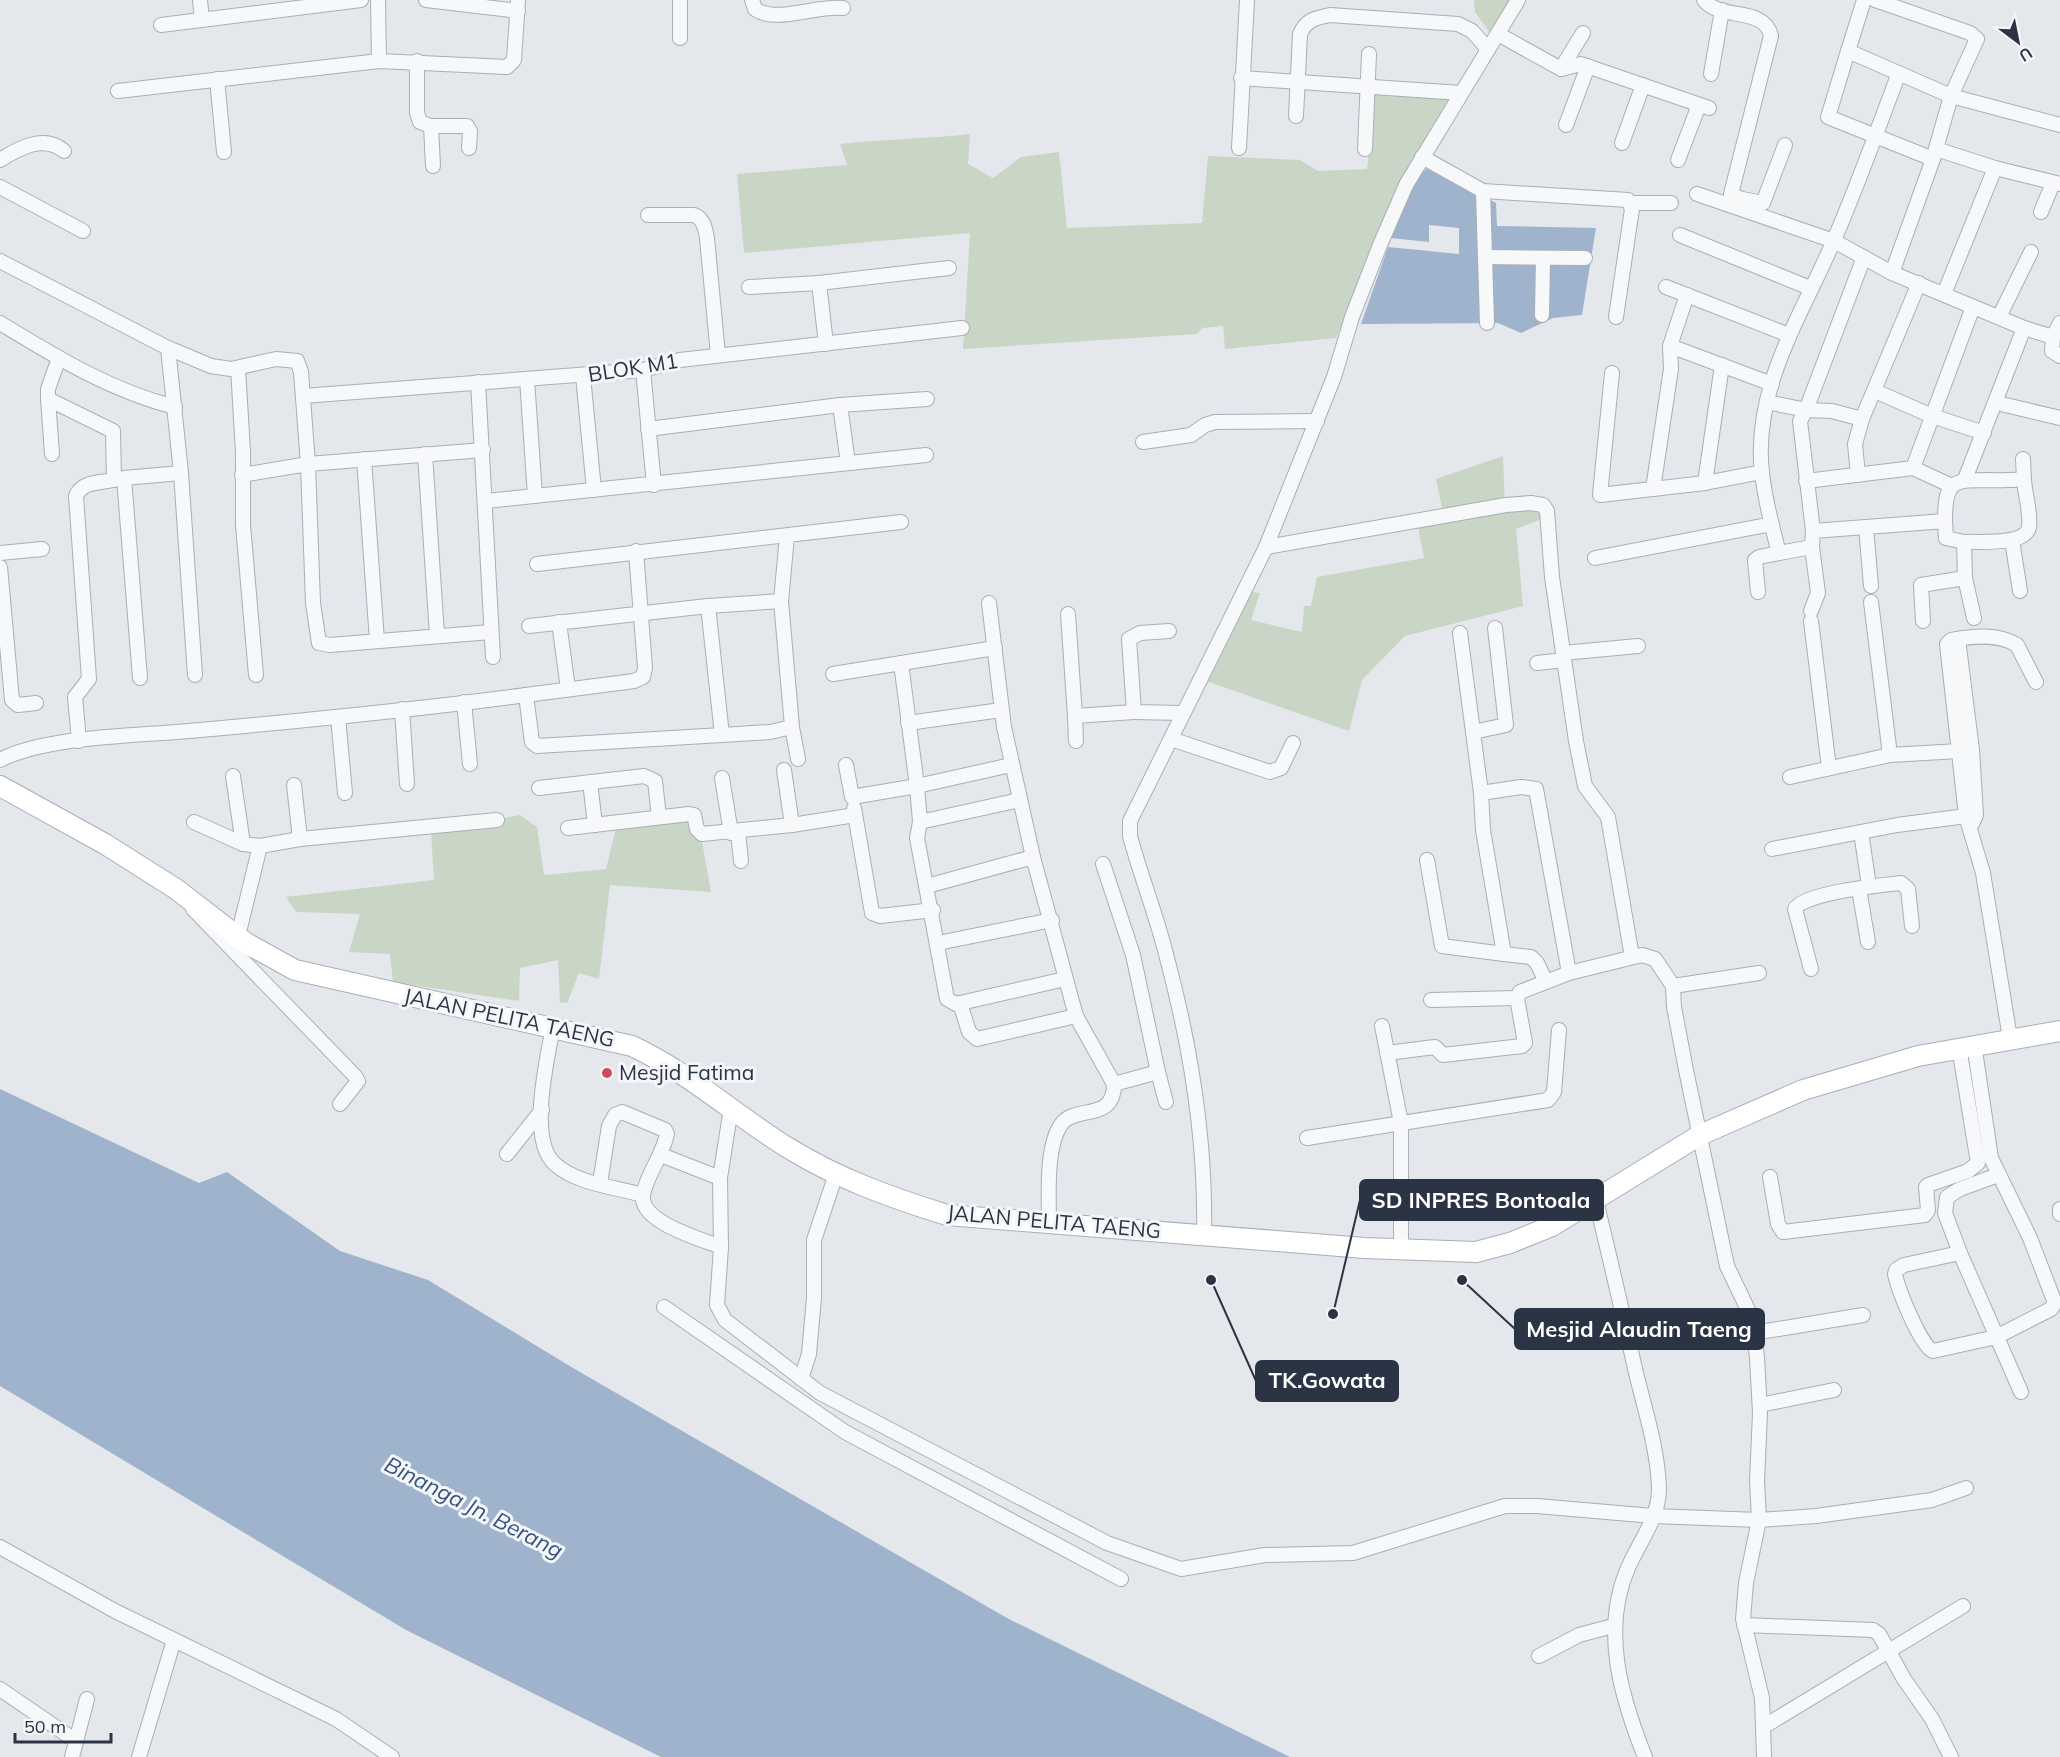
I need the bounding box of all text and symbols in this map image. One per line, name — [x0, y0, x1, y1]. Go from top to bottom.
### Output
north arrow — [1988, 12, 2048, 72]
text: U — [2016, 43, 2036, 66]
street label: BLOK M1 — [586, 347, 680, 387]
street label: JALAN PELITA TAENG — [401, 982, 617, 1052]
place label: Mesjid Fatima — [619, 1059, 754, 1085]
marker: Mesjid Fatima — [600, 1066, 614, 1080]
callout: SD INPRES Bontoala — [1360, 1180, 1603, 1220]
text: SD INPRES Bontoala — [1372, 1186, 1590, 1214]
street label: JALAN PELITA TAENG — [946, 1199, 1162, 1243]
callout: Mesjid Alaudin Taeng — [1515, 1309, 1764, 1349]
text: Mesjid Alaudin Taeng — [1526, 1315, 1752, 1343]
callout: TK.Gowata — [1256, 1361, 1398, 1401]
text: TK.Gowata — [1268, 1366, 1386, 1394]
water label: Binanga Jn. Berang — [380, 1450, 568, 1564]
scale bar — [15, 1706, 111, 1744]
text: 50 m — [24, 1715, 66, 1738]

